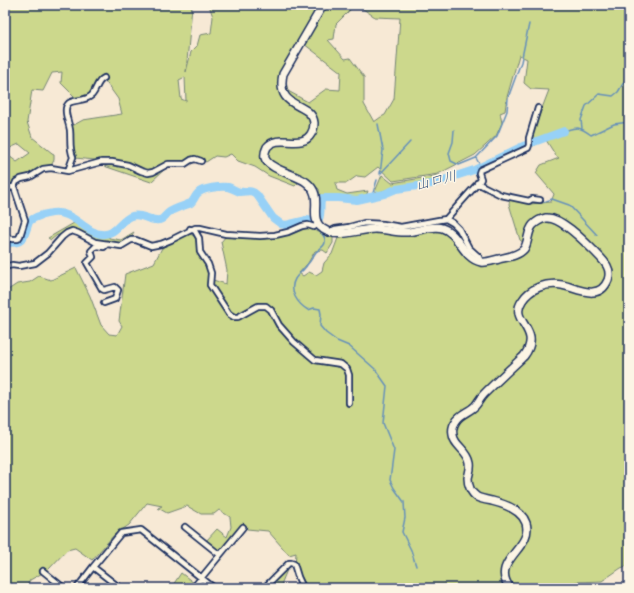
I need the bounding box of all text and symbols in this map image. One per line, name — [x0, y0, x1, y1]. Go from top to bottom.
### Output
water label: 山口川 — [413, 164, 459, 195]

